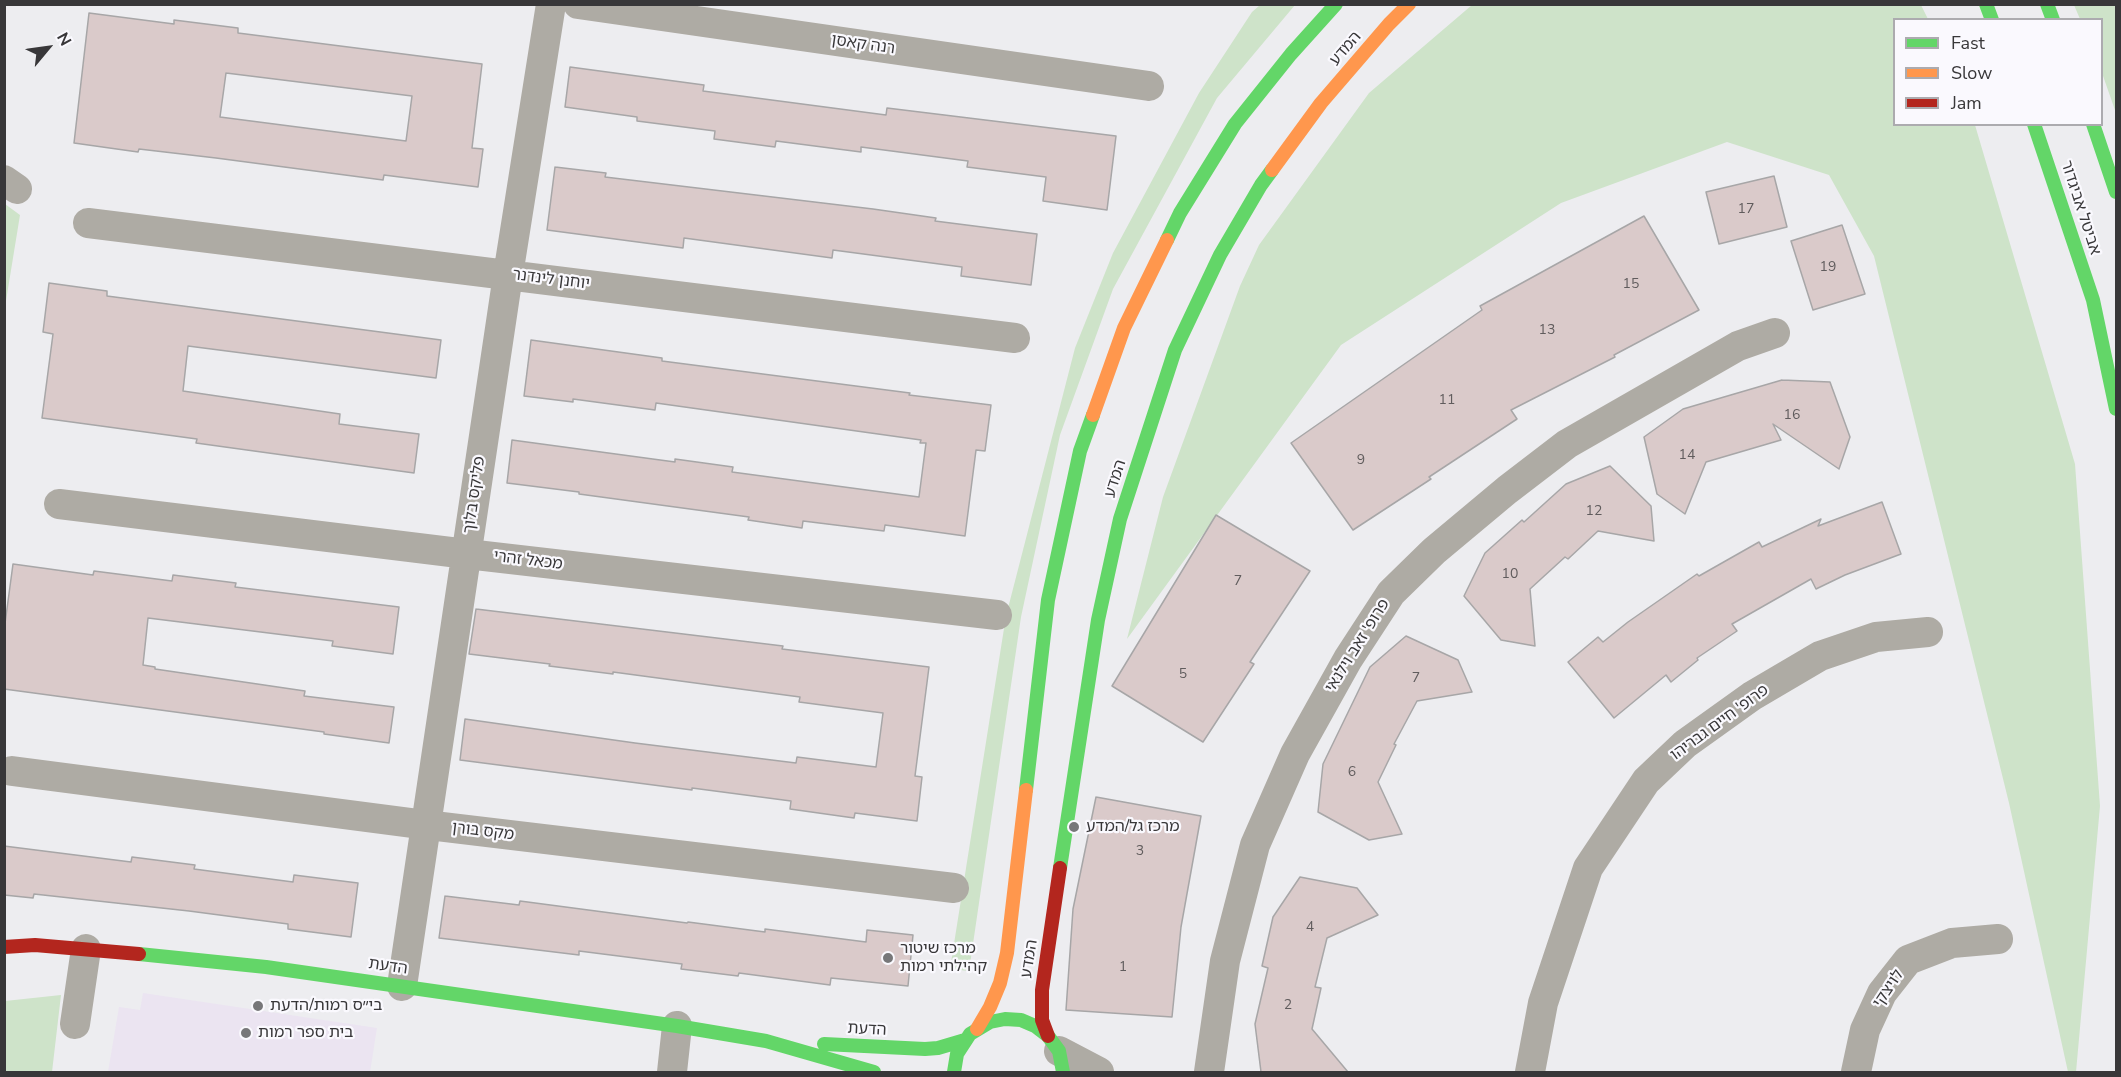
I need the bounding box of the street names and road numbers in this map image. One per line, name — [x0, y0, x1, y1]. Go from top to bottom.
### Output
street label: המדע — [1326, 28, 1366, 70]
street label: רנה קאסן — [830, 31, 896, 59]
street label: אביטל אביגדור — [2056, 158, 2104, 258]
street label: יוחנן לינדנר — [511, 266, 591, 294]
street label: פליקס בלוך — [460, 455, 490, 535]
street label: המדע — [1101, 458, 1131, 500]
street label: מכאל זהרי — [492, 547, 564, 575]
street label: פרופ' זאב וילנאי — [1322, 596, 1394, 696]
street label: פרופ' חיים גבריהו — [1667, 681, 1773, 765]
street label: מקס בורן — [451, 819, 515, 845]
street label: המדע — [1017, 938, 1043, 980]
street label: הדעת — [367, 955, 409, 979]
street label: לויצקי — [1869, 966, 1909, 1012]
street label: הדעת — [847, 1019, 887, 1041]

